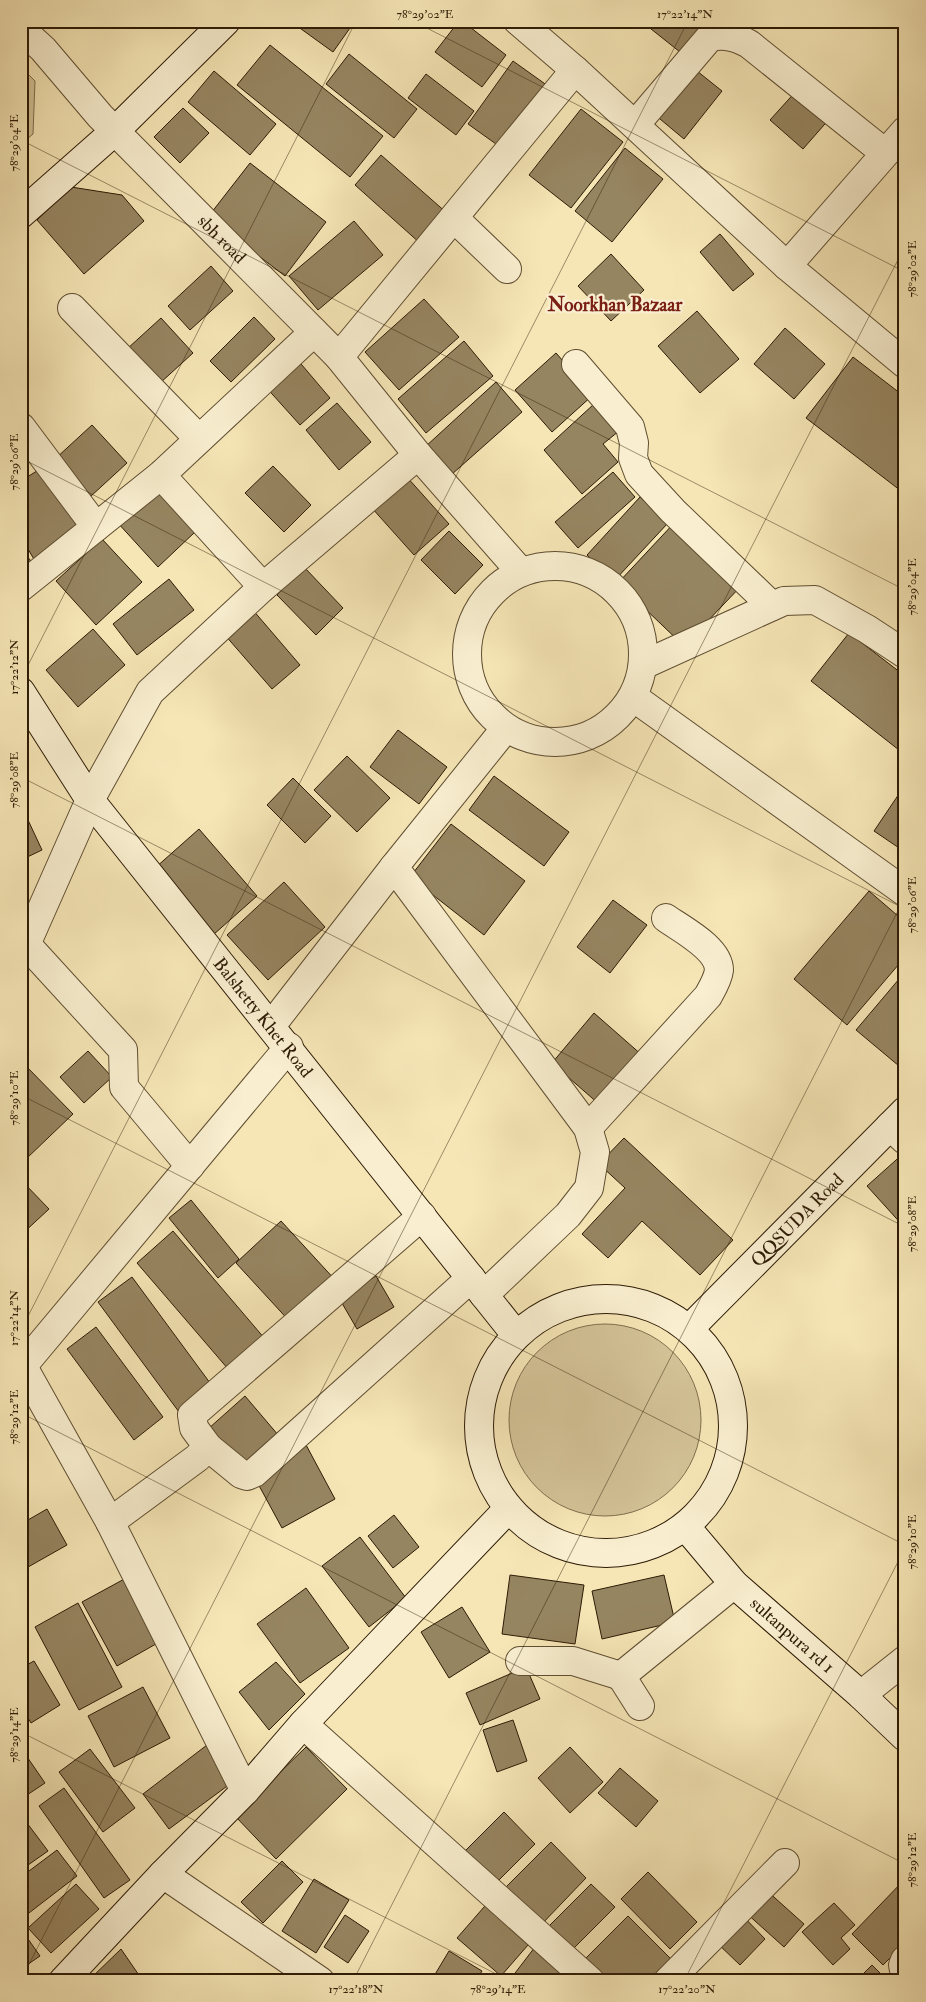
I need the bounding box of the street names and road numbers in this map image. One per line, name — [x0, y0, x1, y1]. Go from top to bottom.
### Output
street label: sbh road — [192, 210, 251, 269]
street label: Balshetty Khet Road — [208, 953, 318, 1083]
street label: QQSUDA Road — [746, 1169, 849, 1272]
street label: sultanpura rd 1 — [745, 1592, 839, 1678]

